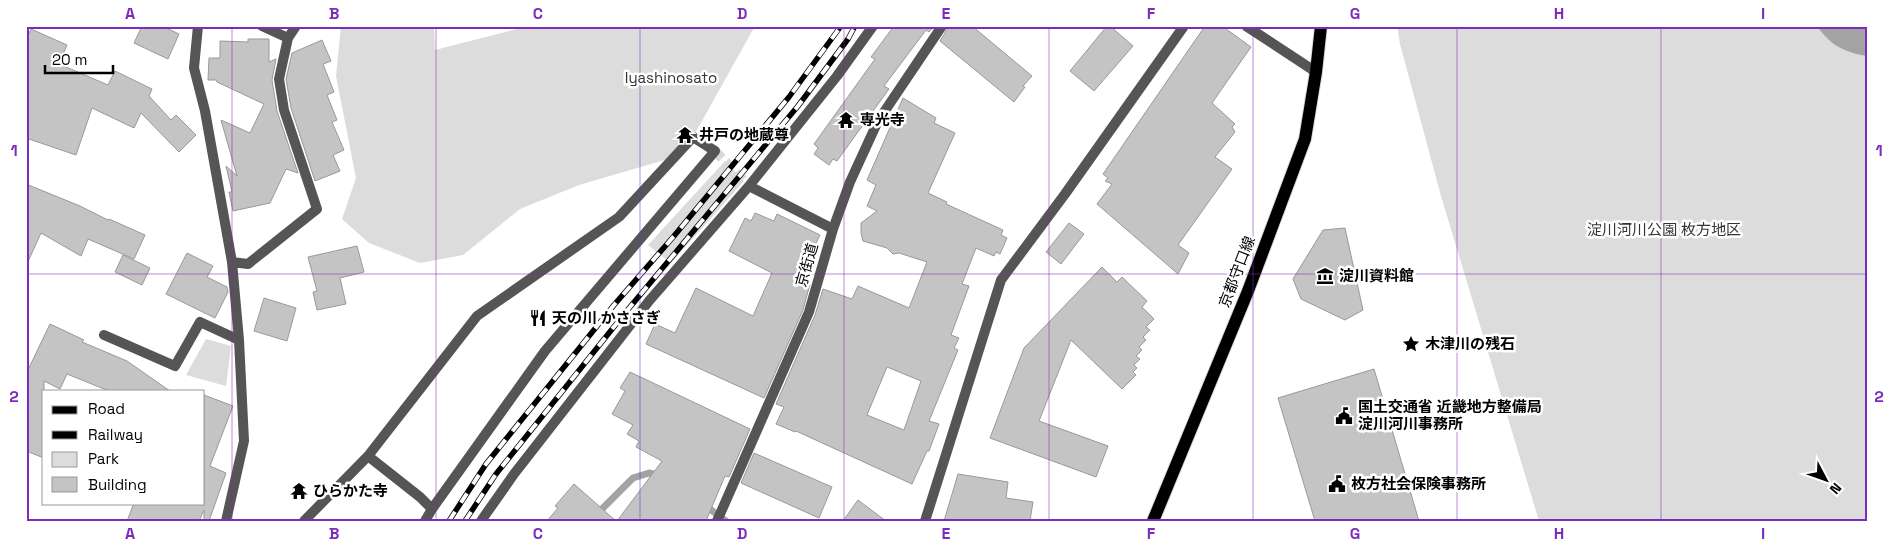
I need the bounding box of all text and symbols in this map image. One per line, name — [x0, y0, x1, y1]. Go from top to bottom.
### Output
text: A — [125, 3, 135, 24]
text: B — [329, 3, 339, 24]
text: C — [533, 3, 543, 24]
text: D — [737, 3, 747, 24]
text: E — [942, 3, 951, 24]
text: F — [1147, 3, 1156, 24]
text: G — [1350, 3, 1360, 24]
text: H — [1554, 3, 1564, 24]
text: I — [1761, 3, 1765, 24]
scale bar — [45, 42, 112, 74]
text: 20 m — [52, 50, 87, 69]
park label: Iyashinosato — [625, 68, 717, 87]
temple icon: 専光寺 — [836, 110, 856, 130]
place label: 専光寺 — [860, 110, 905, 129]
temple icon: 井戸の地蔵尊 — [675, 125, 695, 145]
place label: 井戸の地蔵尊 — [699, 125, 789, 144]
text: 1 — [10, 140, 18, 161]
text: 1 — [1875, 140, 1883, 161]
park label: 淀川河川公園 枚方地区 — [1587, 220, 1741, 239]
street label: 京都守口線 — [1214, 233, 1259, 310]
street label: 京街道 — [791, 241, 822, 289]
museum icon: 淀川資料館 — [1315, 266, 1335, 286]
place label: 淀川資料館 — [1339, 266, 1414, 285]
restaurant icon: 天の川 かささぎ — [528, 308, 548, 328]
place label: 天の川 かささぎ — [552, 308, 661, 327]
place icon: 木津川の残石 — [1401, 334, 1421, 354]
place label: 木津川の残石 — [1425, 334, 1515, 353]
text: 2 — [9, 386, 19, 407]
text: 2 — [1874, 386, 1884, 407]
legend — [42, 390, 205, 504]
place label: 国土交通省 近畿地方整備局 淀川河川事務所 — [1358, 397, 1542, 433]
text: Road — [88, 399, 125, 418]
public building icon: 国土交通省 近畿地方整備局 淀川河川事務所 — [1334, 406, 1354, 426]
text: Railway — [88, 425, 143, 444]
text: Park — [88, 449, 119, 468]
north arrow — [1800, 454, 1850, 504]
public building icon: 枚方社会保険事務所 — [1327, 474, 1347, 494]
place label: 枚方社会保険事務所 — [1351, 474, 1486, 493]
text: Building — [88, 475, 147, 494]
text: N — [1826, 479, 1846, 498]
temple icon: ひらかた寺 — [289, 481, 309, 501]
place label: ひらかた寺 — [313, 481, 388, 500]
text: A — [125, 523, 135, 544]
text: B — [329, 523, 339, 544]
text: C — [533, 523, 543, 544]
text: D — [737, 523, 747, 544]
text: E — [942, 523, 951, 544]
text: F — [1147, 523, 1156, 544]
text: G — [1350, 523, 1360, 544]
text: H — [1554, 523, 1564, 544]
text: I — [1761, 523, 1765, 544]

